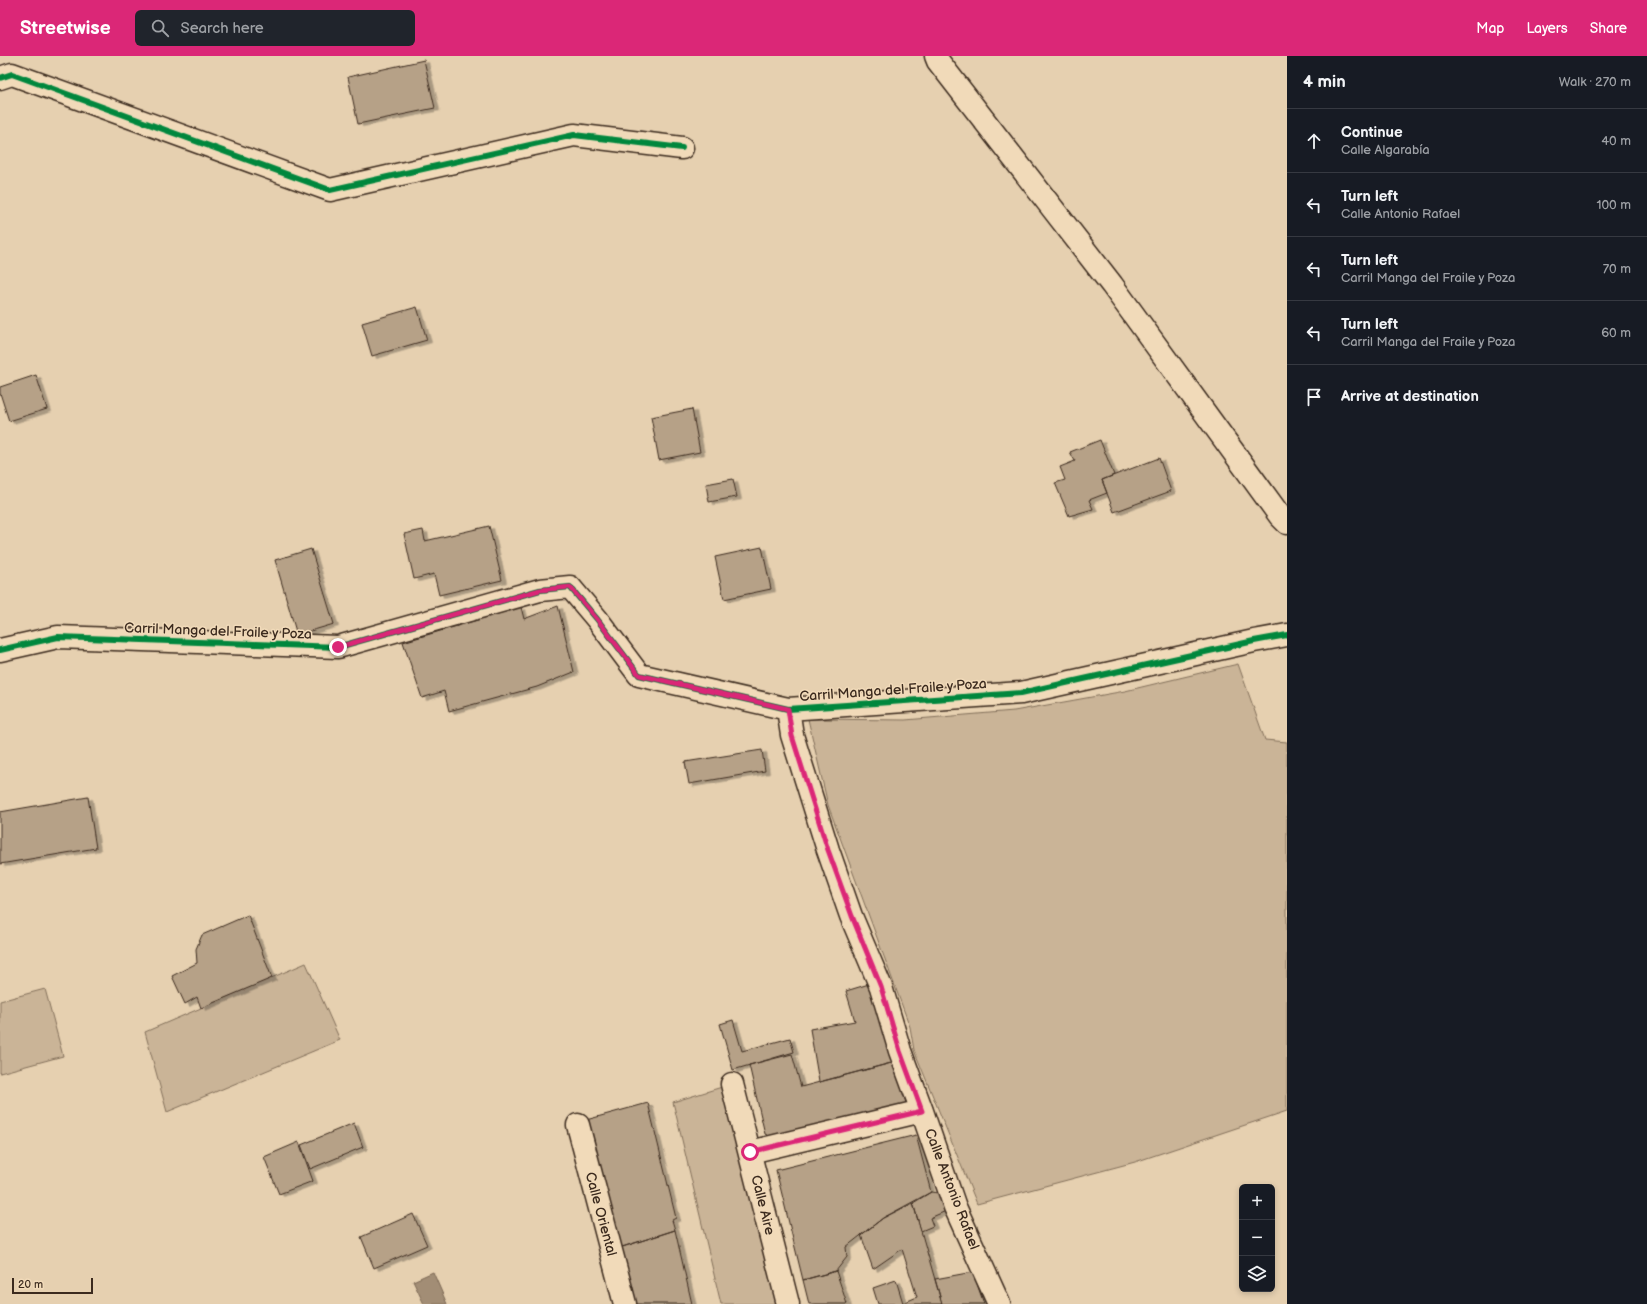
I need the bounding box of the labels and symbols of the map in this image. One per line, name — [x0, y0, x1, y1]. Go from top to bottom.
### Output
street label: Carril Manga del Fraile y Poza — [124, 619, 312, 643]
route end — [329, 638, 347, 656]
street label: Carril Manga del Fraile y Poza — [799, 675, 987, 705]
street label: Calle Antonio Rafael — [921, 1126, 983, 1252]
route start — [741, 1143, 759, 1161]
street label: Calle Oriental — [582, 1170, 620, 1258]
street label: Calle Aire — [747, 1173, 779, 1237]
scale bar — [12, 1276, 93, 1295]

